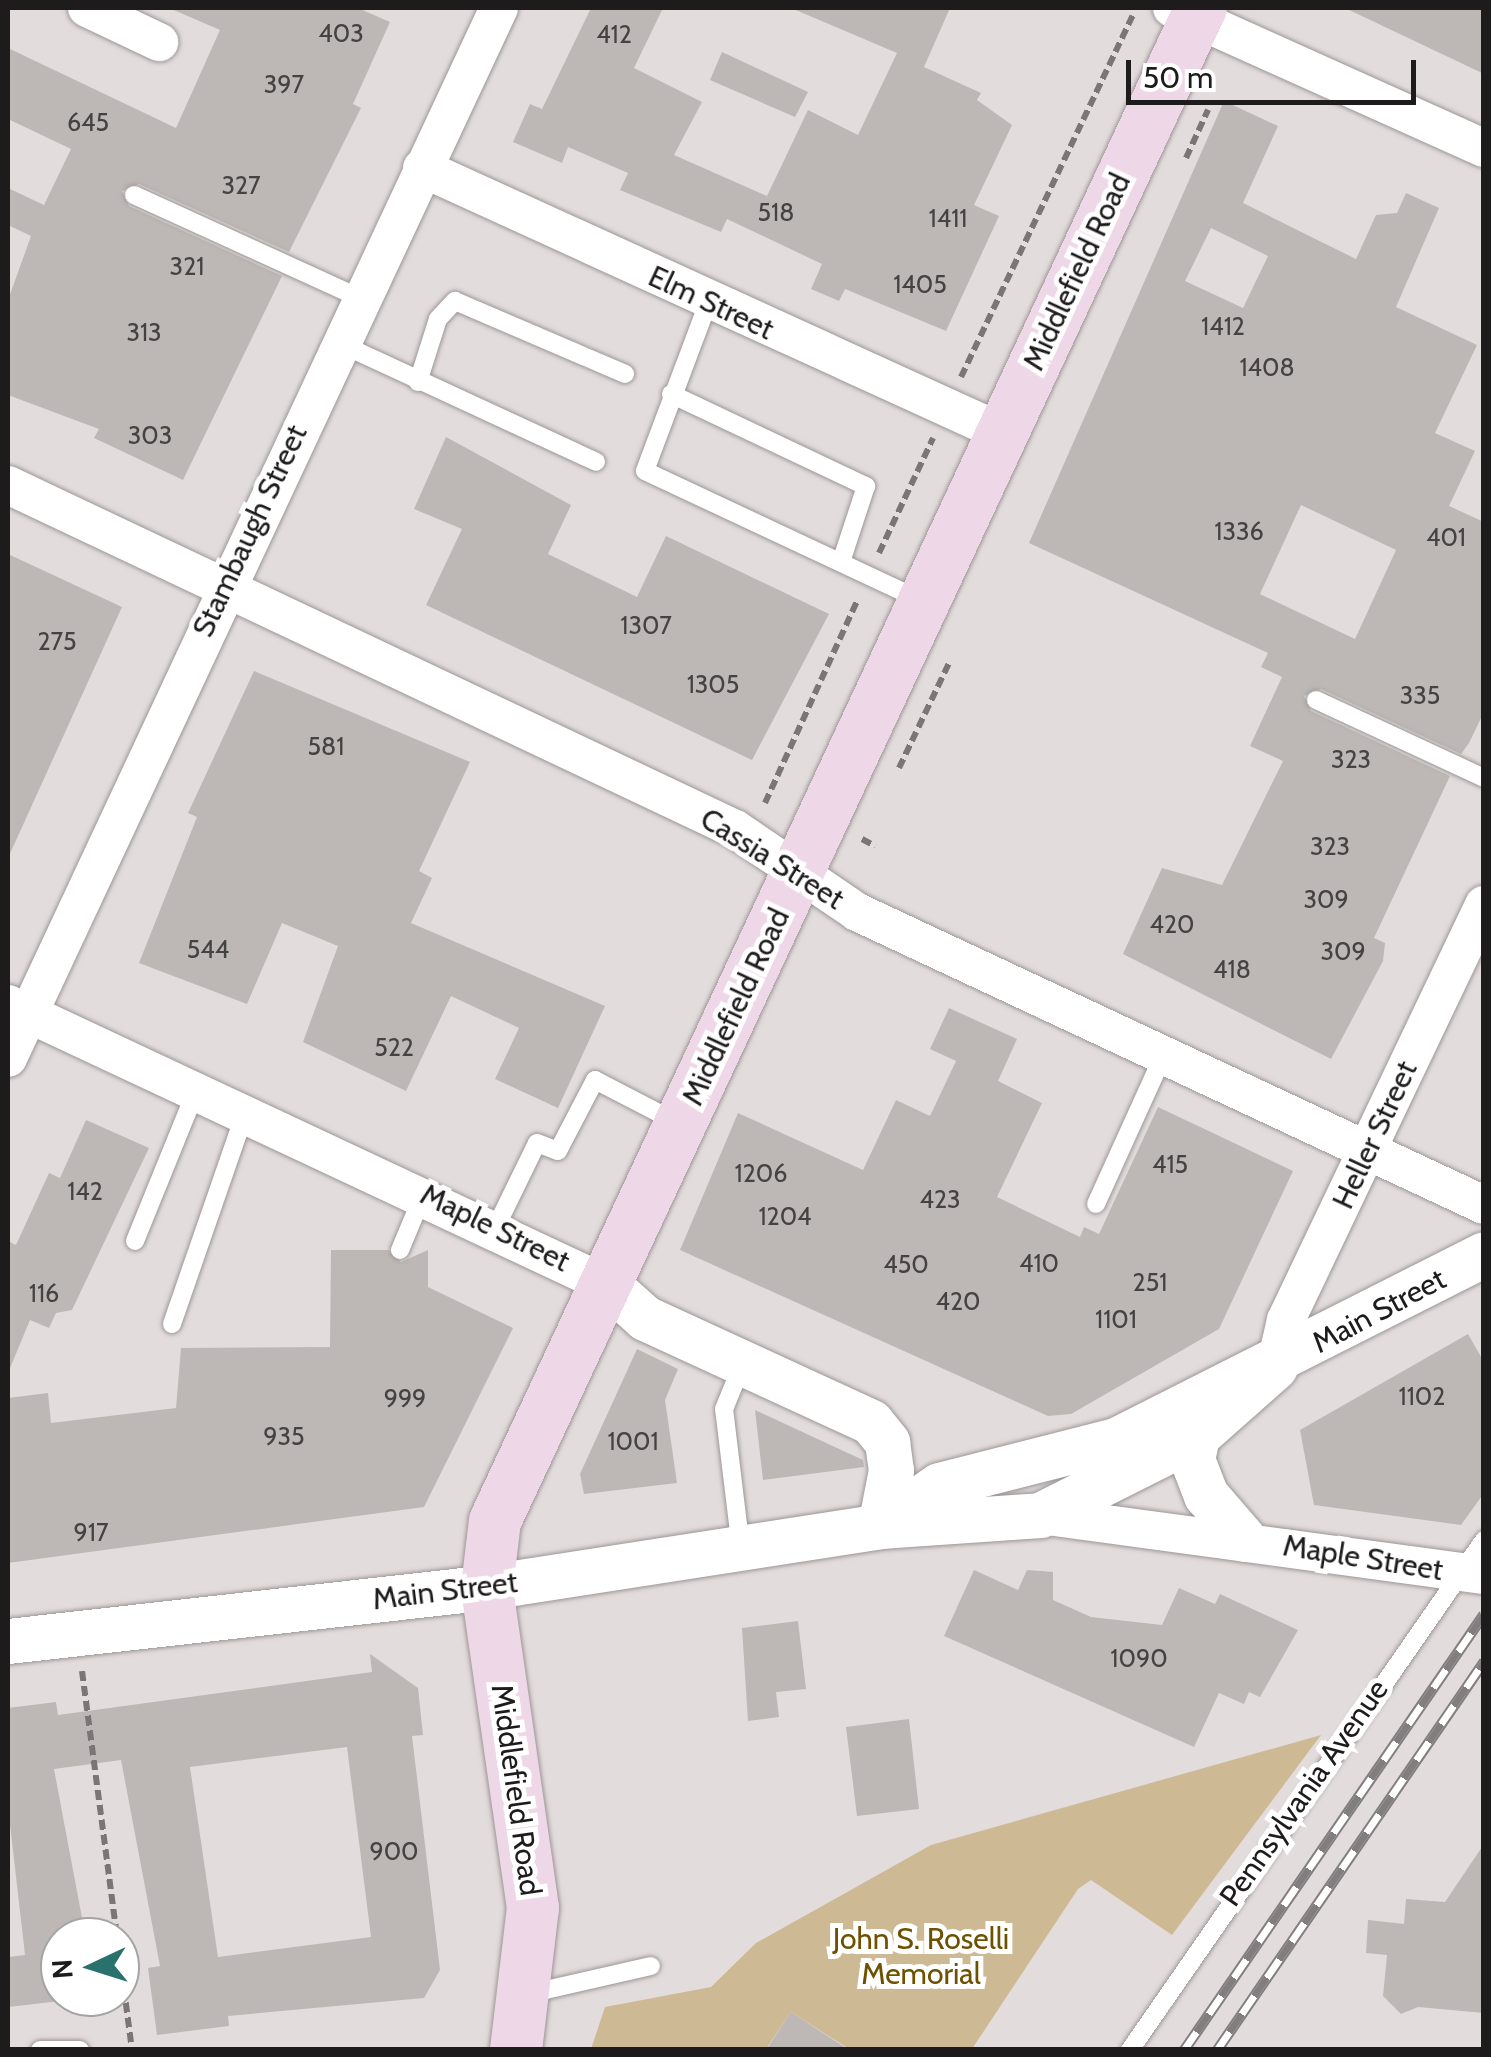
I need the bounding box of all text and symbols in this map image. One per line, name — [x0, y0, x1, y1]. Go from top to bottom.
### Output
house number: 403 — [318, 18, 364, 48]
house number: 412 — [596, 19, 632, 49]
scale bar — [1131, 40, 1421, 102]
text: 50 m — [1143, 59, 1213, 96]
house number: 397 — [264, 69, 304, 99]
house number: 645 — [67, 107, 109, 137]
street label: Middlefield Road — [1016, 168, 1138, 376]
house number: 327 — [221, 170, 261, 200]
house number: 518 — [758, 197, 794, 227]
house number: 1411 — [929, 203, 967, 233]
house number: 321 — [170, 251, 204, 281]
street label: Elm Street — [643, 258, 779, 348]
house number: 1405 — [893, 269, 947, 299]
house number: 1412 — [1201, 311, 1245, 341]
house number: 313 — [126, 317, 162, 347]
house number: 1408 — [1239, 352, 1295, 382]
street label: Stambaugh Street — [185, 419, 315, 643]
house number: 303 — [128, 420, 172, 450]
house number: 1336 — [1214, 516, 1264, 546]
house number: 401 — [1426, 522, 1466, 552]
house number: 1307 — [620, 610, 672, 640]
house number: 275 — [37, 626, 77, 656]
house number: 1305 — [687, 669, 739, 699]
house number: 335 — [1400, 680, 1440, 710]
house number: 581 — [308, 731, 344, 761]
house number: 323 — [1331, 744, 1371, 774]
street label: Cassia Street — [694, 801, 850, 917]
house number: 323 — [1310, 831, 1350, 861]
house number: 309 — [1303, 884, 1349, 914]
street label: Middlefield Road — [675, 903, 797, 1111]
house number: 420 — [1150, 909, 1194, 939]
house number: 544 — [187, 934, 229, 964]
house number: 309 — [1320, 936, 1366, 966]
house number: 418 — [1213, 954, 1251, 984]
house number: 522 — [374, 1032, 414, 1062]
street label: Heller Street — [1325, 1055, 1425, 1215]
house number: 415 — [1152, 1149, 1188, 1179]
house number: 1206 — [735, 1158, 787, 1188]
house number: 142 — [67, 1176, 103, 1206]
street label: Maple Street — [415, 1176, 575, 1280]
house number: 423 — [919, 1184, 961, 1214]
house number: 1204 — [758, 1201, 812, 1231]
house number: 410 — [1019, 1248, 1059, 1278]
house number: 450 — [883, 1249, 929, 1279]
street label: Main Street — [1306, 1261, 1452, 1361]
house number: 251 — [1133, 1267, 1167, 1297]
house number: 116 — [29, 1278, 59, 1308]
house number: 420 — [936, 1286, 980, 1316]
house number: 1101 — [1095, 1304, 1137, 1334]
house number: 1102 — [1399, 1381, 1445, 1411]
house number: 999 — [384, 1383, 426, 1413]
house number: 935 — [263, 1421, 305, 1451]
house number: 1001 — [607, 1426, 659, 1456]
house number: 917 — [74, 1517, 108, 1547]
street label: Maple Street — [1280, 1528, 1446, 1588]
street label: Main Street — [371, 1564, 519, 1618]
house number: 1090 — [1110, 1643, 1168, 1673]
street label: Pennsylvania Avenue — [1212, 1673, 1396, 1913]
street label: Middlefield Road — [483, 1682, 549, 1898]
house number: 900 — [369, 1836, 419, 1866]
north arrow — [40, 1917, 140, 2017]
park label: John S. Roselli Memorial — [833, 1921, 1009, 1992]
text: N — [44, 1958, 80, 1980]

